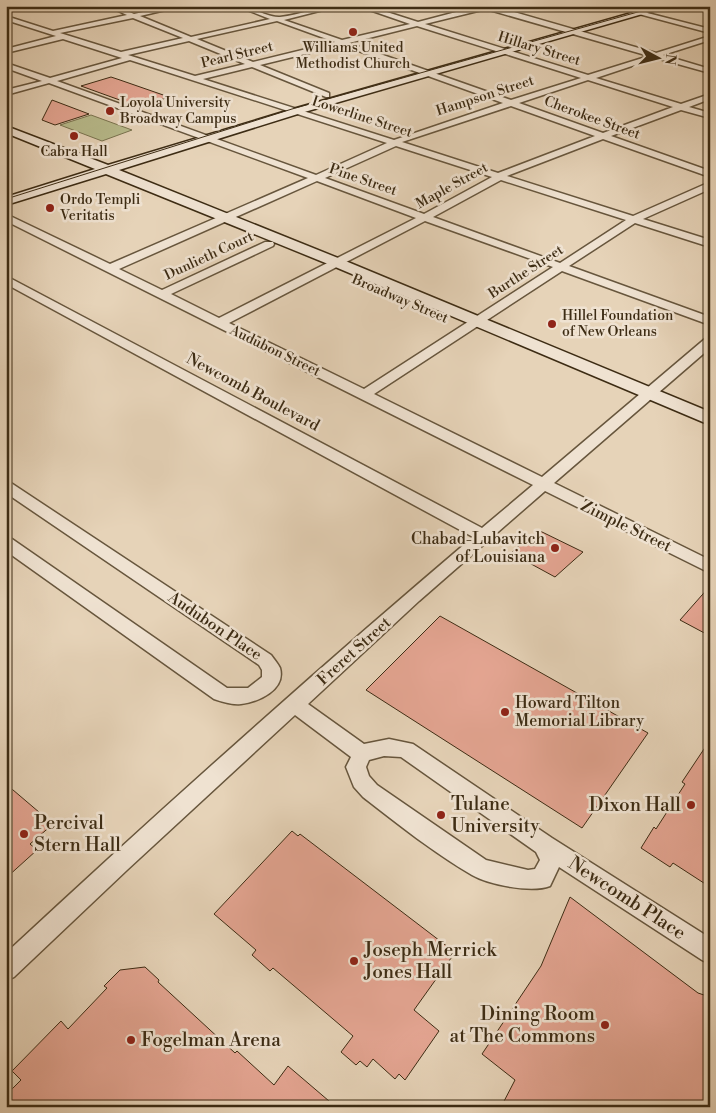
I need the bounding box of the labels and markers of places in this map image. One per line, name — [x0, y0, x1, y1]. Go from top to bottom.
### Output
marker: Williams United Methodist Church — [347, 26, 359, 38]
place label: Williams United Methodist Church — [296, 39, 411, 73]
place label: Loyola University Broadway Campus — [119, 94, 236, 128]
marker: Loyola University Broadway Campus — [104, 105, 116, 117]
marker: Cabra Hall — [68, 130, 80, 142]
place label: Cabra Hall — [40, 143, 108, 161]
place label: Ordo Templi Veritatis — [59, 191, 141, 225]
marker: Ordo Templi Veritatis — [44, 202, 56, 214]
place label: Hillel Foundation of New Orleans — [562, 307, 674, 341]
marker: Hillel Foundation of New Orleans — [546, 318, 558, 330]
place label: Chabad-Lubavitch of Louisiana — [411, 529, 546, 567]
marker: Chabad-Lubavitch of Louisiana — [549, 542, 561, 554]
place label: Howard Tilton Memorial Library — [515, 693, 644, 731]
marker: Howard Tilton Memorial Library — [499, 706, 511, 718]
place label: Tulane University — [451, 792, 540, 838]
place label: Dixon Hall — [589, 793, 681, 817]
marker: Dixon Hall — [685, 799, 697, 811]
marker: Tulane University — [435, 809, 447, 821]
place label: Percival Stern Hall — [34, 811, 121, 857]
marker: Percival Stern Hall — [18, 828, 30, 840]
place label: Joseph Merrick Jones Hall — [363, 938, 497, 984]
marker: Joseph Merrick Jones Hall — [348, 955, 360, 967]
place label: Dining Room at The Commons — [450, 1002, 595, 1048]
marker: Dining Room at The Commons — [599, 1019, 611, 1031]
place label: Fogelman Arena — [141, 1028, 281, 1052]
marker: Fogelman Arena — [125, 1034, 137, 1046]

